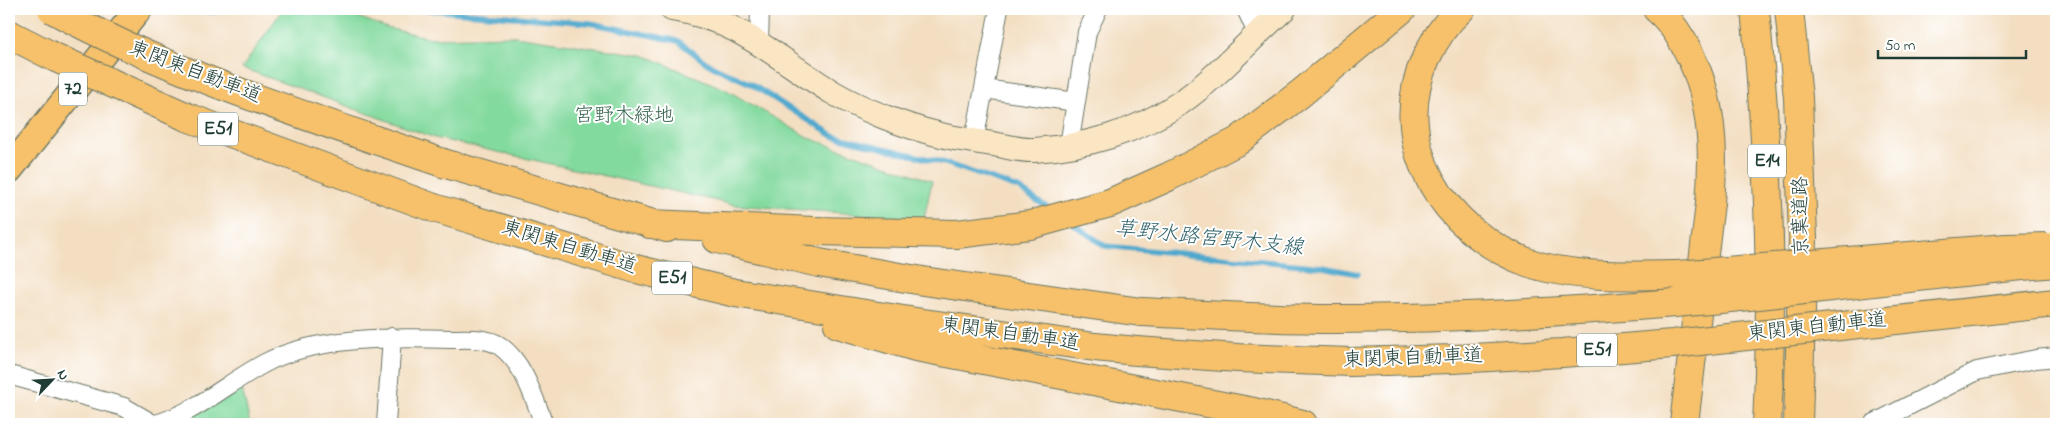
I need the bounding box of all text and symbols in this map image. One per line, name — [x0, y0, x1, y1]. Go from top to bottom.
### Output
scale bar — [1878, 28, 2025, 60]
street label: 東関東自動車道 — [124, 34, 266, 112]
text: 50 m — [1885, 35, 1916, 57]
road number: 72 — [59, 72, 87, 106]
park label: 宮野木緑地 — [574, 102, 674, 131]
road number: E51 — [198, 112, 238, 146]
road number: E14 — [1748, 144, 1786, 178]
street label: 京葉道路 — [1787, 176, 1817, 256]
street label: 東関東自動車道 — [498, 214, 640, 282]
water label: 草野水路宮野木支線 — [1113, 214, 1306, 264]
road number: E51 — [652, 262, 692, 294]
street label: 東関東自動車道 — [1746, 306, 1888, 350]
street label: 東関東自動車道 — [939, 311, 1081, 359]
road number: E51 — [1577, 334, 1617, 366]
street label: 東関東自動車道 — [1343, 342, 1483, 376]
north arrow — [28, 356, 78, 406]
text: N — [51, 366, 74, 384]

